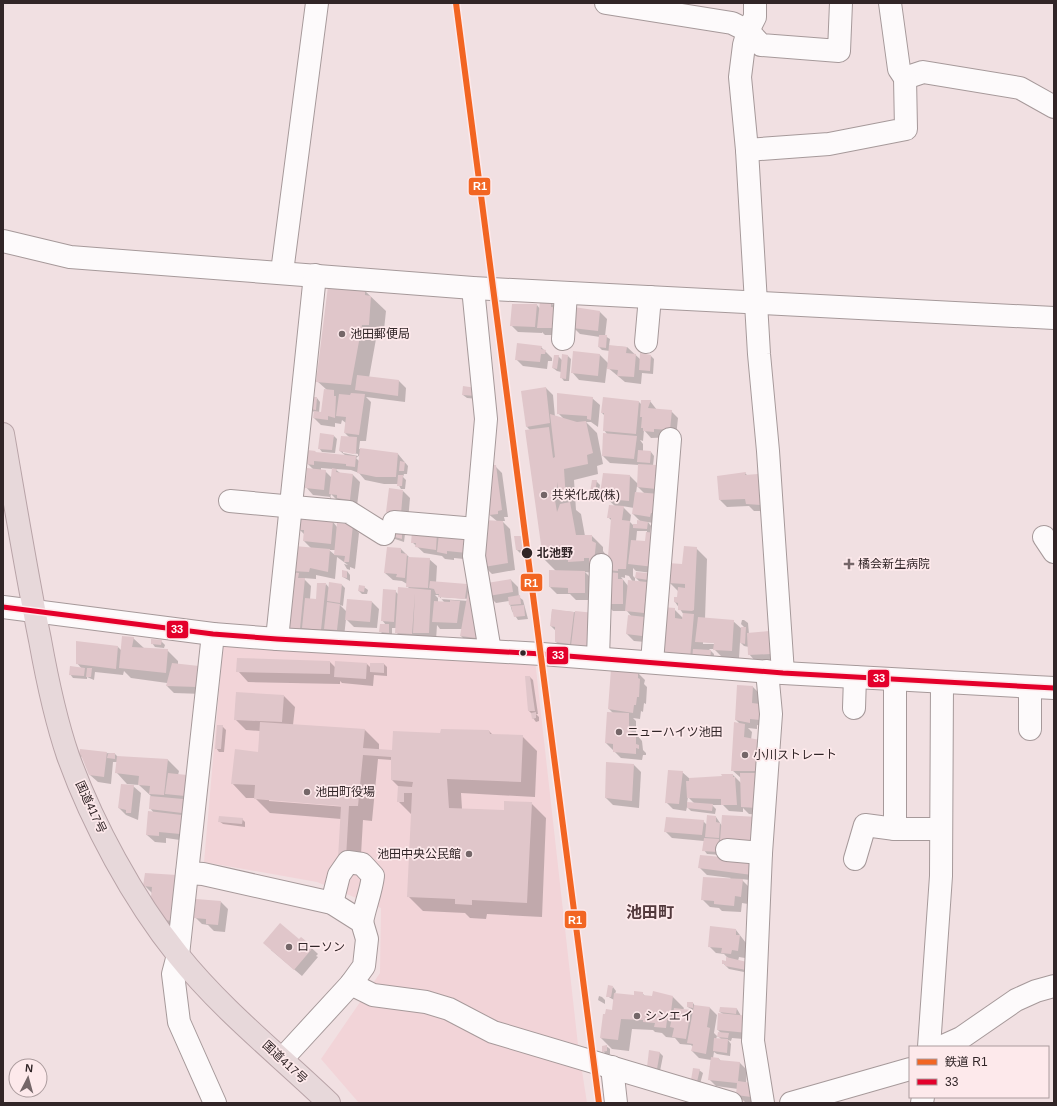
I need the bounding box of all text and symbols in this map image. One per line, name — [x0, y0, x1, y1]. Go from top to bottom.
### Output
line badge: R1 — [468, 177, 491, 196]
text: R1 — [473, 180, 487, 192]
place label: 池田郵便局 — [350, 327, 410, 341]
marker: 池田郵便局 — [337, 329, 347, 339]
place label: 共栄化成(株) — [552, 488, 620, 502]
marker: 共栄化成(株) — [539, 490, 549, 500]
marker: 北池野 — [520, 546, 534, 560]
place label: 北池野 — [537, 546, 573, 560]
place label: 橘会新生病院 — [858, 557, 930, 571]
marker: 橘会新生病院 — [843, 558, 855, 570]
line badge: R1 — [520, 573, 543, 592]
text: R1 — [524, 577, 538, 589]
line badge: 33 — [166, 620, 189, 639]
text: 33 — [171, 623, 183, 635]
line badge: 33 — [546, 646, 569, 665]
unlabelled marker — [518, 648, 528, 658]
text: 33 — [552, 649, 564, 661]
line badge: 33 — [867, 669, 890, 688]
text: 33 — [873, 672, 885, 684]
place label: ニューハイツ池田 — [627, 725, 723, 739]
marker: ニューハイツ池田 — [614, 727, 624, 737]
place label: 小川ストレート — [753, 748, 837, 762]
marker: 小川ストレート — [740, 750, 750, 760]
street label: 国道417号 — [73, 779, 109, 835]
place label: 池田町役場 — [315, 785, 375, 799]
marker: 池田町役場 — [302, 787, 312, 797]
place label: 池田中央公民館 — [377, 847, 461, 861]
marker: 池田中央公民館 — [464, 849, 474, 859]
district label: 池田町 — [626, 904, 674, 921]
line badge: R1 — [564, 910, 587, 929]
text: R1 — [568, 914, 582, 926]
place label: ローソン — [297, 940, 345, 954]
marker: ローソン — [284, 942, 294, 952]
place label: シンエイ — [645, 1009, 693, 1023]
marker: シンエイ — [632, 1011, 642, 1021]
street label: 国道417号 — [260, 1038, 310, 1086]
legend — [909, 1046, 1049, 1098]
text: 鉄道 R1 — [945, 1055, 988, 1069]
north arrow — [8, 1058, 48, 1098]
text: N — [24, 1062, 34, 1074]
text: 33 — [945, 1075, 959, 1089]

